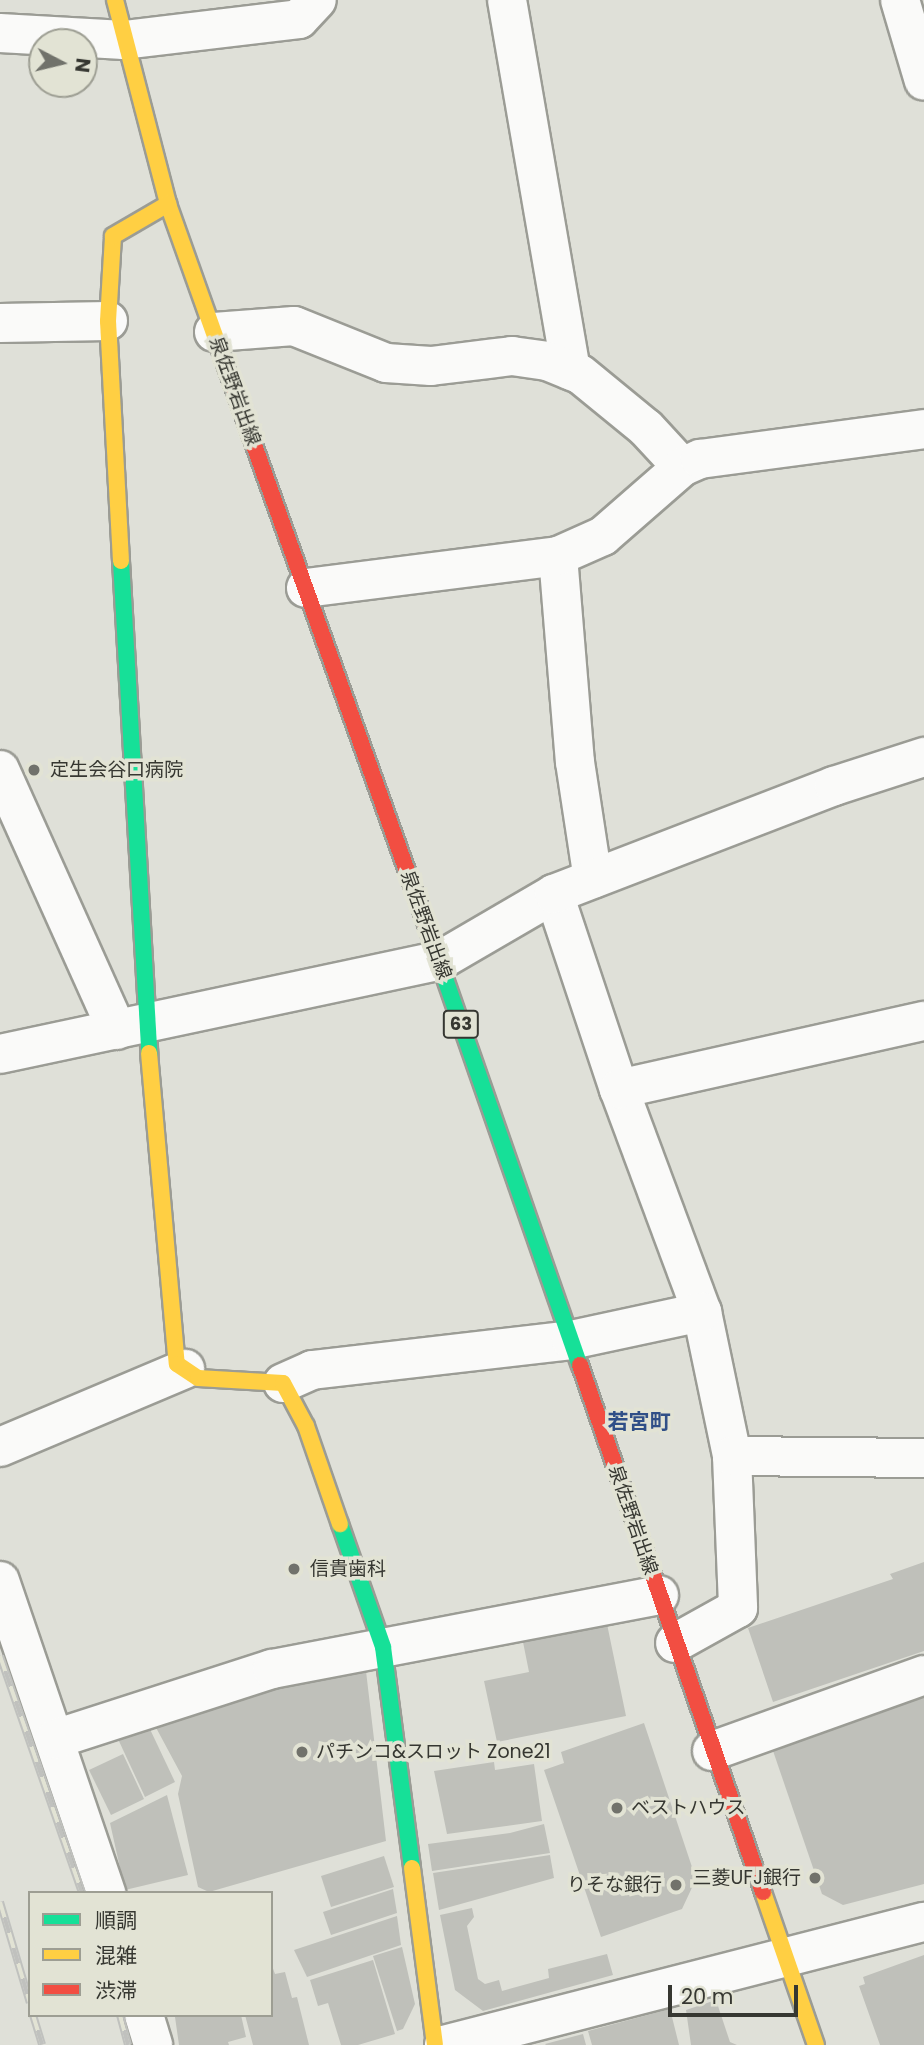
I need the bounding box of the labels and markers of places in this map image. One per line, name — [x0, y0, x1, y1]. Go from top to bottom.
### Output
place label: 定生会谷口病院 — [50, 759, 183, 781]
marker: 定生会谷口病院 — [24, 760, 44, 780]
place label: 信貴歯科 — [310, 1558, 386, 1580]
marker: 信貴歯科 — [284, 1559, 304, 1579]
place label: パチンコ&スロット Zone21 — [316, 1741, 550, 1763]
marker: パチンコ&スロット Zone21 — [294, 1744, 310, 1760]
place label: ベストハウス — [631, 1797, 745, 1819]
marker: ベストハウス — [609, 1800, 625, 1816]
place label: 三菱UFJ銀行 — [693, 1867, 801, 1889]
marker: 三菱UFJ銀行 — [807, 1870, 823, 1886]
place label: りそな銀行 — [567, 1874, 662, 1896]
marker: りそな銀行 — [668, 1877, 684, 1893]

